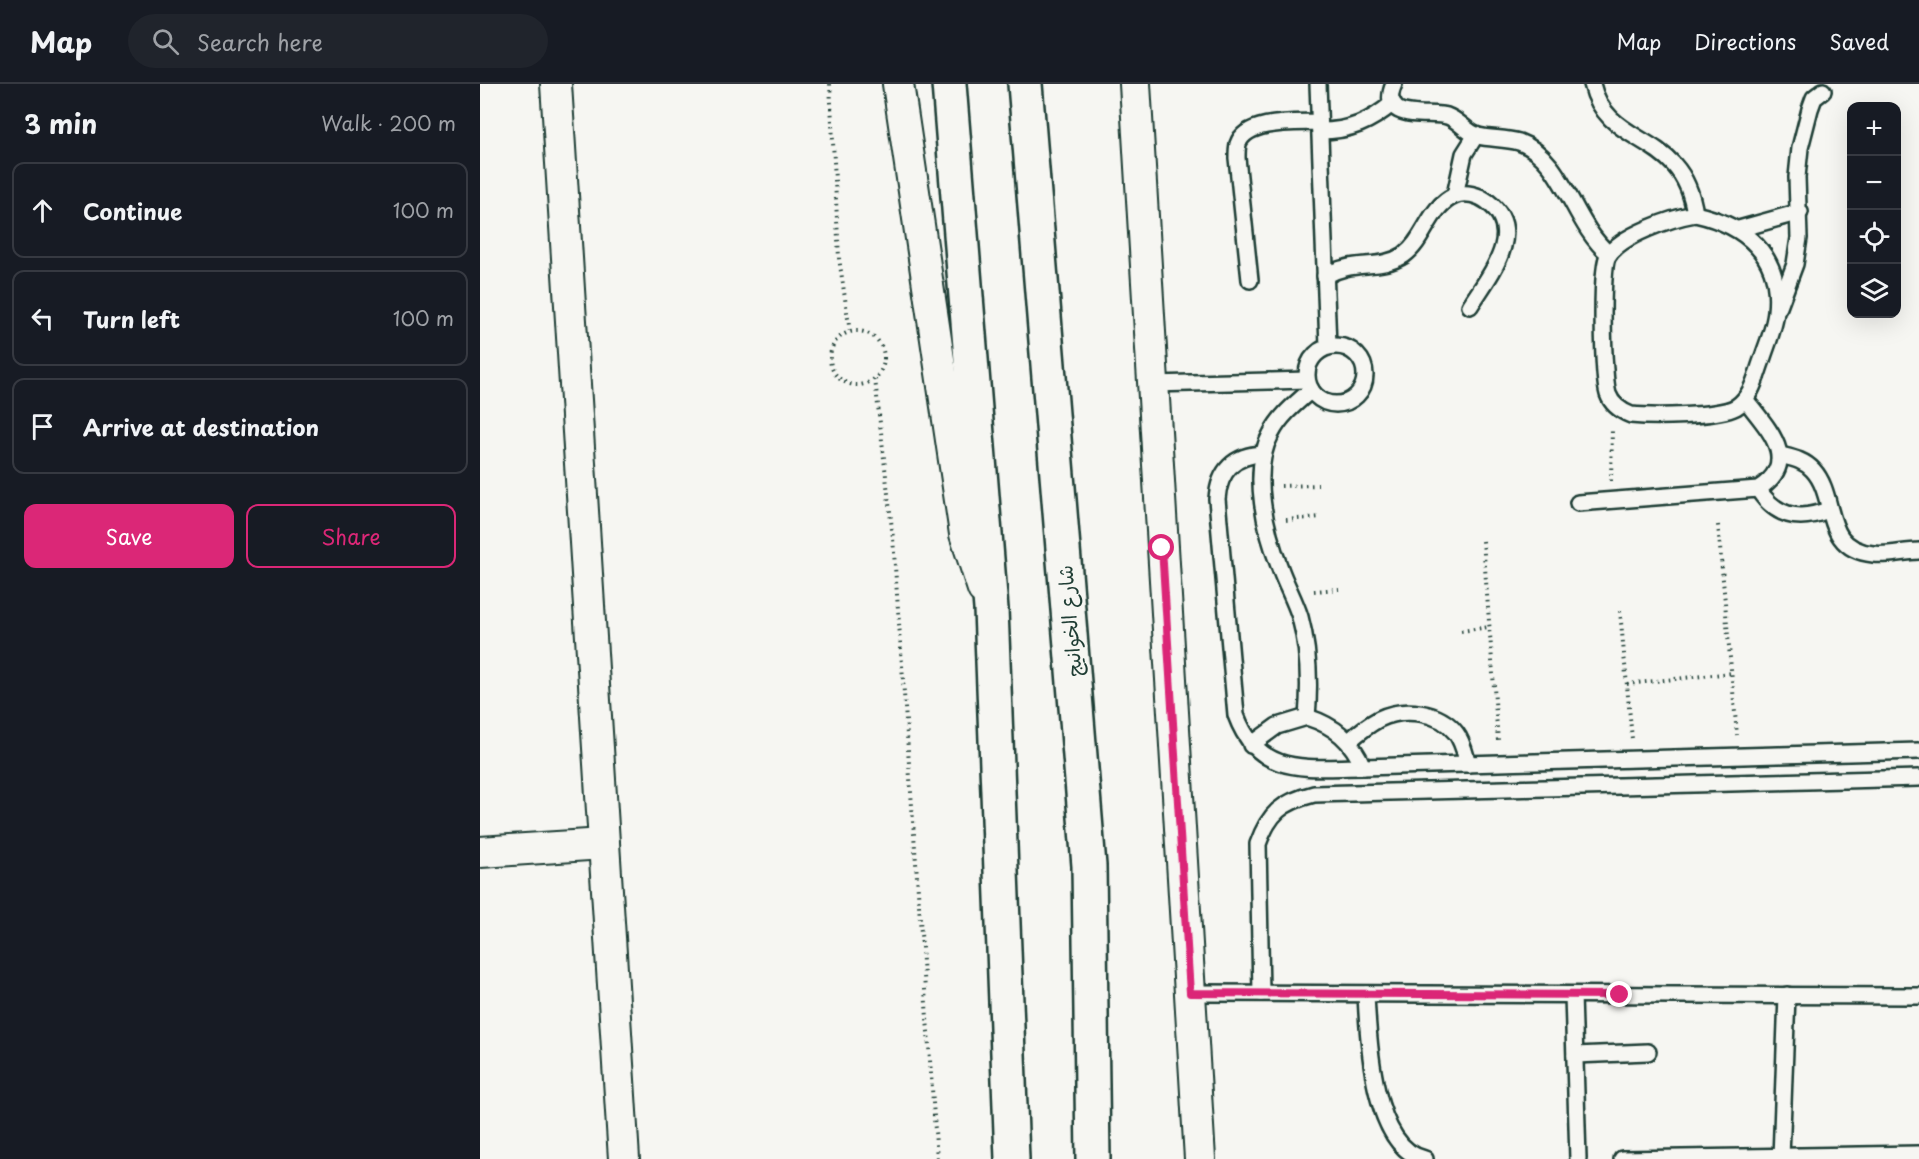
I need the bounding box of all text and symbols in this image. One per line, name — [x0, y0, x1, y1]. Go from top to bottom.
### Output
search box — [128, 14, 548, 68]
text: Map — [30, 20, 92, 63]
icon: search — [149, 25, 182, 58]
text: Search here — [197, 25, 323, 58]
text: Map — [1616, 25, 1661, 57]
text: Directions — [1694, 25, 1796, 57]
text: Saved — [1829, 25, 1889, 57]
map controls — [1847, 102, 1901, 318]
button: + — [1847, 102, 1901, 156]
text: 3 min — [24, 104, 97, 143]
text: Walk · 200 m — [321, 108, 456, 138]
button: − — [1847, 156, 1901, 210]
icon: ahead — [26, 194, 59, 227]
text: Continue — [83, 194, 182, 227]
text: 100 m — [393, 195, 454, 225]
button: locate — [1847, 210, 1901, 264]
button: layers — [1847, 264, 1901, 318]
icon: left — [26, 302, 59, 335]
text: Turn left — [83, 302, 180, 335]
text: 100 m — [393, 303, 454, 333]
icon: arrive — [26, 410, 59, 443]
text: Arrive at destination — [83, 410, 319, 443]
button: Save — [24, 504, 234, 568]
button: Share — [246, 504, 456, 568]
route start — [1148, 534, 1174, 560]
street label: شارع الخوانيج — [1049, 564, 1089, 678]
route end — [1606, 981, 1632, 1007]

